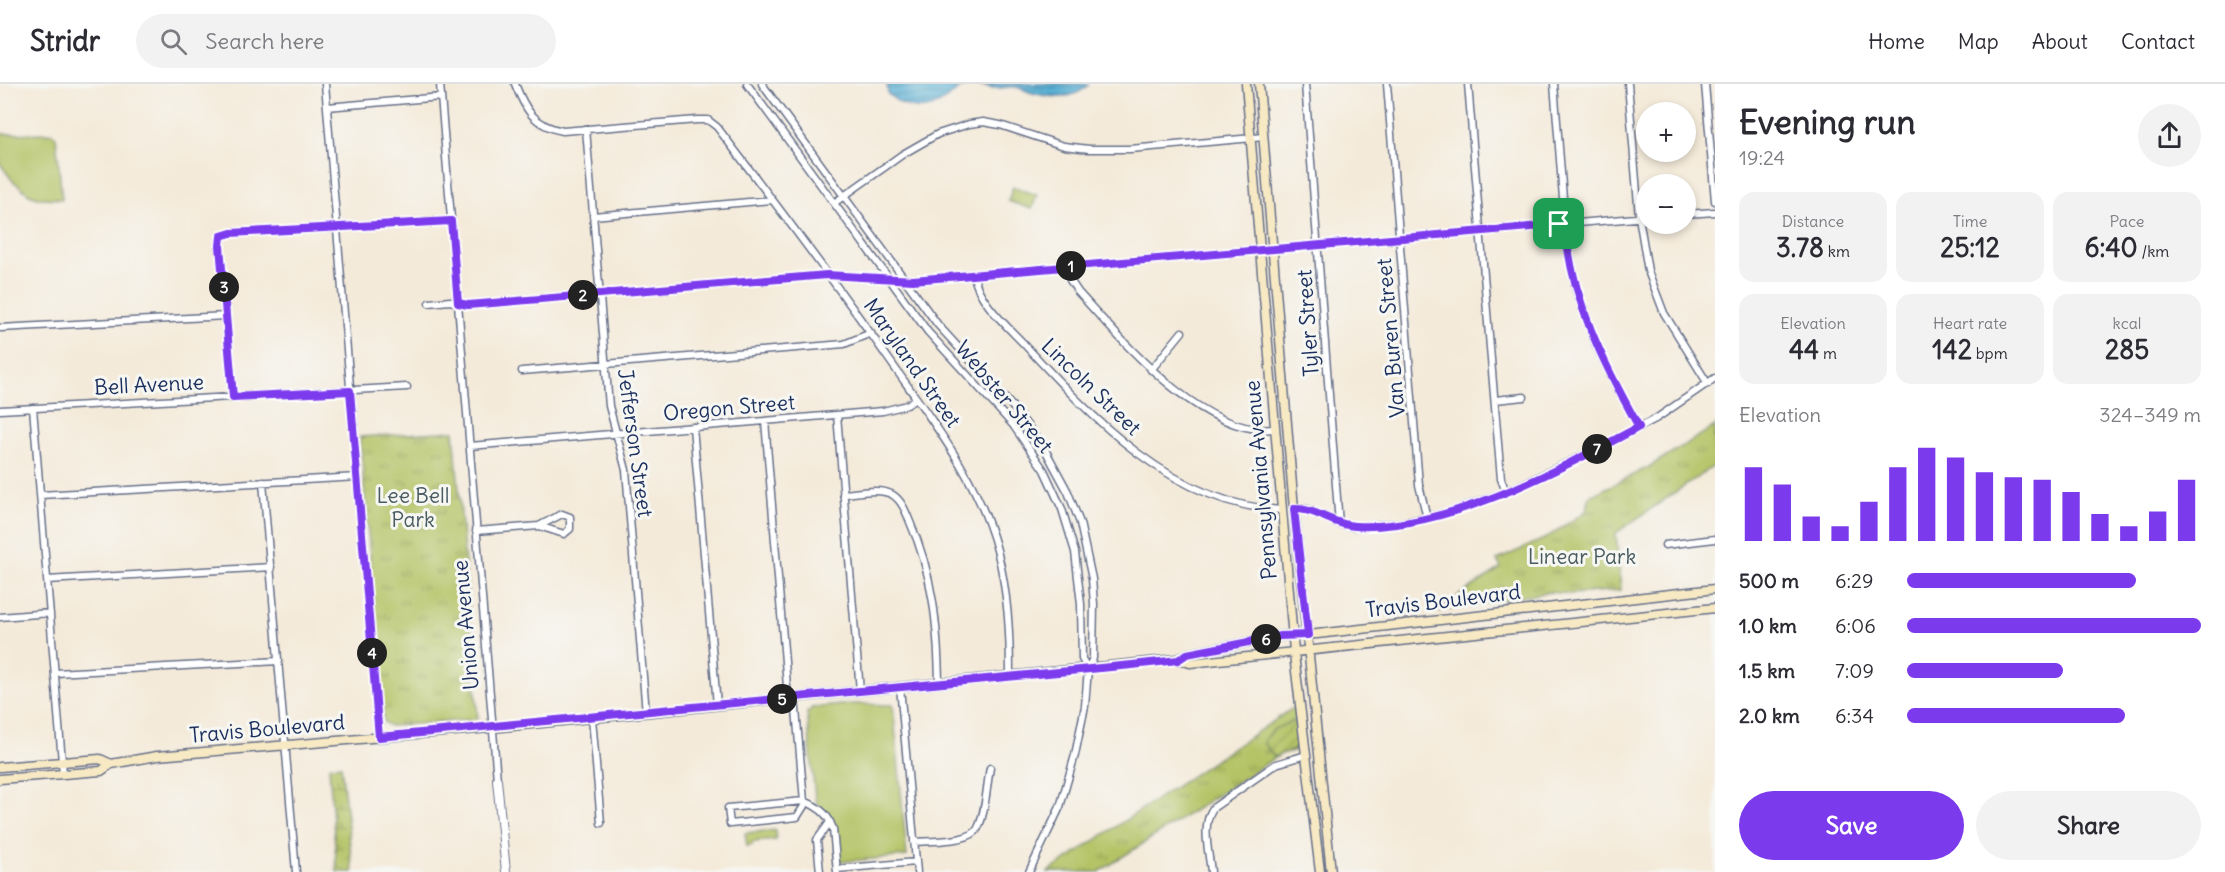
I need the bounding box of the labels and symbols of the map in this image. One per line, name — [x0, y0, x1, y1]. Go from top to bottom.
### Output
pin — [1533, 198, 1584, 249]
pin: 1 — [1056, 251, 1086, 281]
street label: Van Buren Street — [1370, 257, 1411, 419]
street label: Tyler Street — [1290, 269, 1325, 377]
pin: 3 — [209, 272, 239, 302]
pin: 2 — [568, 280, 598, 310]
street label: Maryland Street — [858, 293, 967, 433]
street label: Lincoln Street — [1036, 332, 1147, 441]
street label: Webster Street — [950, 335, 1059, 458]
street label: Jefferson Street — [612, 367, 659, 519]
street label: Bell Avenue — [93, 368, 205, 401]
street label: Pennsylvania Avenue — [1238, 379, 1283, 581]
street label: Oregon Street — [662, 388, 796, 427]
pin: 7 — [1582, 434, 1612, 464]
park label: Lee Bell Park — [377, 482, 449, 533]
park label: Linear Park — [1528, 543, 1636, 570]
street label: Union Avenue — [446, 559, 485, 691]
street label: Travis Boulevard — [1364, 578, 1522, 623]
pin: 6 — [1251, 624, 1281, 654]
pin: 4 — [357, 638, 387, 668]
pin: 5 — [767, 684, 797, 714]
street label: Travis Boulevard — [188, 708, 346, 749]

